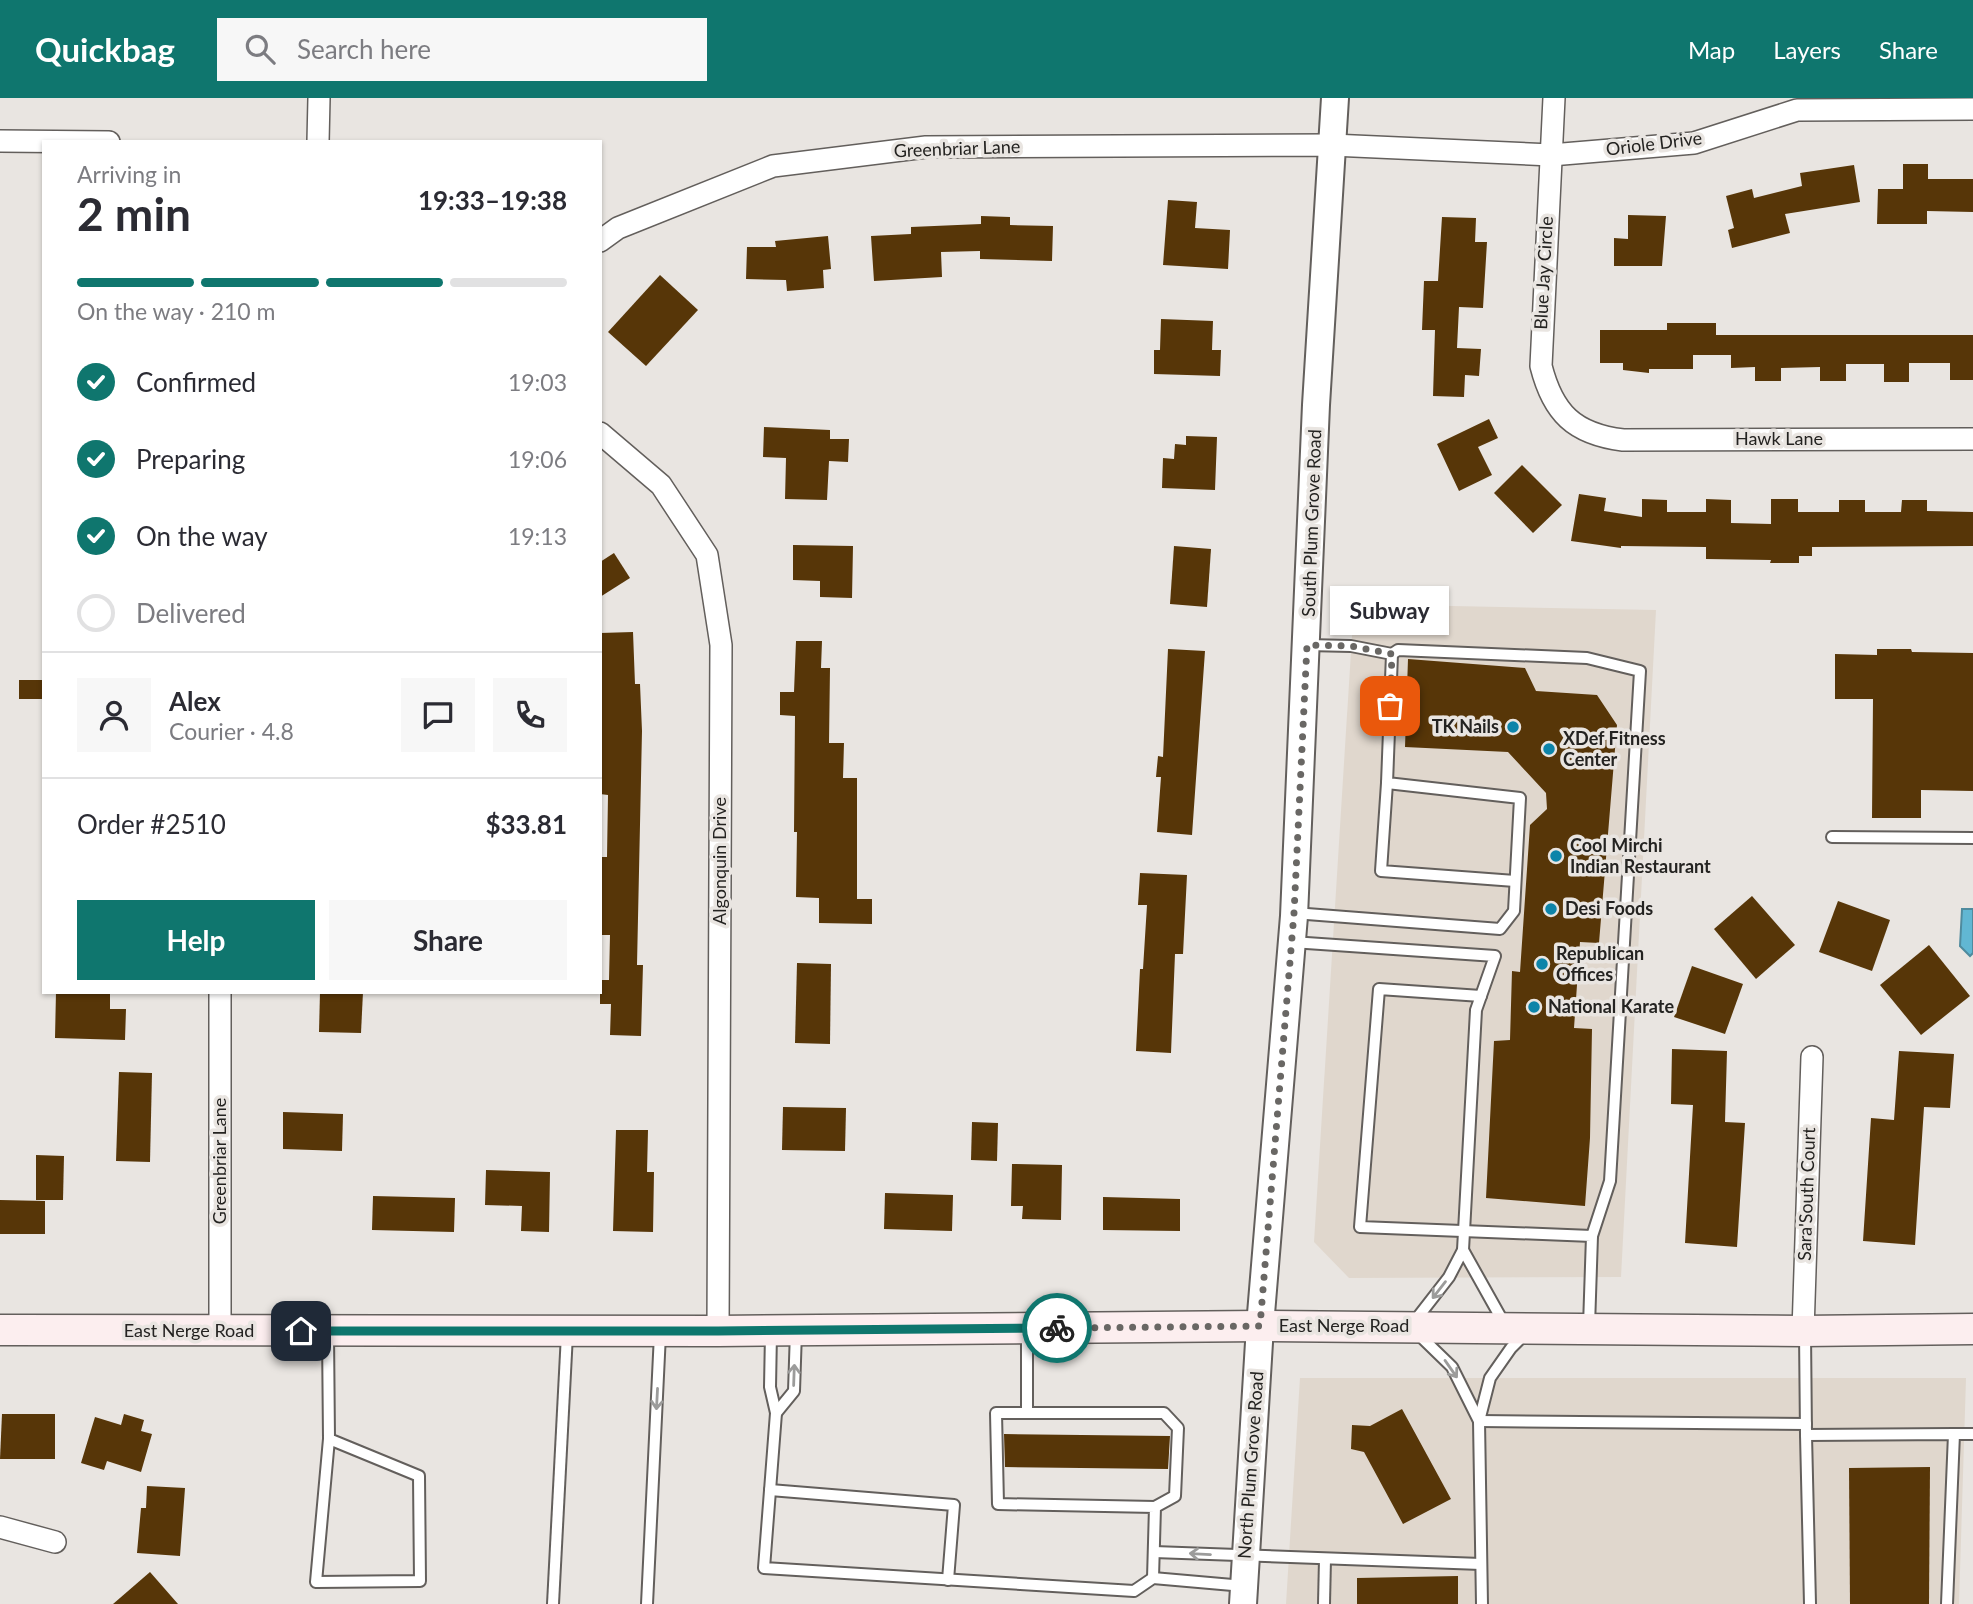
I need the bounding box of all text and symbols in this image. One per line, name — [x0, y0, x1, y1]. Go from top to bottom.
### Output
search box — [217, 18, 707, 81]
text: Quickbag — [35, 29, 175, 69]
icon: search — [241, 30, 279, 68]
text: Search here — [297, 33, 431, 65]
text: Map — [1688, 35, 1735, 64]
text: Layers — [1773, 35, 1841, 64]
text: Share — [1879, 35, 1938, 64]
street label: Oriole Drive — [1605, 126, 1703, 160]
street label: Greenbriar Lane — [893, 135, 1021, 161]
text: Arriving in — [77, 160, 181, 188]
text: 19:33–19:38 — [418, 184, 567, 216]
text: 2 min — [77, 186, 191, 241]
street label: Blue Jay Circle — [1529, 216, 1557, 330]
text: On the way · 210 m — [77, 297, 276, 325]
icon: check — [77, 363, 115, 401]
text: Confirmed — [136, 366, 256, 398]
text: 19:03 — [508, 368, 567, 396]
street label: Hawk Lane — [1735, 427, 1823, 449]
street label: South Plum Grove Road — [1297, 429, 1325, 617]
icon: check — [77, 440, 115, 478]
text: Preparing — [136, 443, 245, 475]
text: 19:06 — [508, 445, 567, 473]
icon: check — [77, 517, 115, 555]
text: On the way — [136, 520, 268, 552]
text: 19:13 — [508, 522, 567, 550]
callout: Subway — [1330, 587, 1450, 636]
text: Subway — [1349, 596, 1430, 624]
text: Delivered — [136, 597, 246, 629]
pin — [1360, 676, 1420, 736]
button: person — [77, 678, 151, 752]
button: chat — [401, 678, 475, 752]
button: phone — [493, 678, 567, 752]
text: Alex — [169, 685, 221, 717]
icon: bag — [1371, 687, 1409, 725]
place label: TK Nails — [1432, 715, 1499, 737]
text: Courier · 4.8 — [169, 717, 294, 745]
marker: TK Nails — [1505, 719, 1521, 735]
place label: XDef Fitness Center — [1563, 727, 1666, 770]
marker: XDef Fitness Center — [1541, 741, 1557, 757]
street label: Algonquin Drive — [708, 797, 730, 925]
text: Order #2510 — [77, 808, 226, 840]
text: $33.81 — [485, 808, 567, 840]
place label: Cool Mirchi Indian Restaurant — [1570, 834, 1711, 877]
marker: Cool Mirchi Indian Restaurant — [1548, 848, 1564, 864]
place label: Desi Foods — [1565, 897, 1653, 919]
button: Help — [77, 900, 315, 980]
button: Share — [329, 900, 567, 980]
marker: Desi Foods — [1543, 901, 1559, 917]
place label: Republican Offices — [1556, 942, 1644, 985]
marker: Republican Offices — [1534, 956, 1550, 972]
place label: National Karate — [1548, 995, 1674, 1017]
marker: National Karate — [1526, 999, 1542, 1015]
street label: Greenbriar Lane — [208, 1098, 230, 1224]
street label: Sara'South Court — [1793, 1126, 1819, 1261]
one-way arrow — [1431, 1280, 1446, 1299]
courier — [1022, 1293, 1092, 1363]
pin — [271, 1301, 331, 1361]
icon: bike — [1038, 1309, 1076, 1347]
icon: home — [282, 1312, 320, 1350]
street label: East Nerge Road — [1279, 1314, 1409, 1336]
street label: East Nerge Road — [124, 1319, 254, 1341]
one-way arrow — [1444, 1359, 1458, 1378]
one-way arrow — [788, 1364, 801, 1387]
street label: North Plum Grove Road — [1232, 1370, 1268, 1559]
one-way arrow — [651, 1388, 664, 1411]
one-way arrow — [1188, 1548, 1211, 1561]

